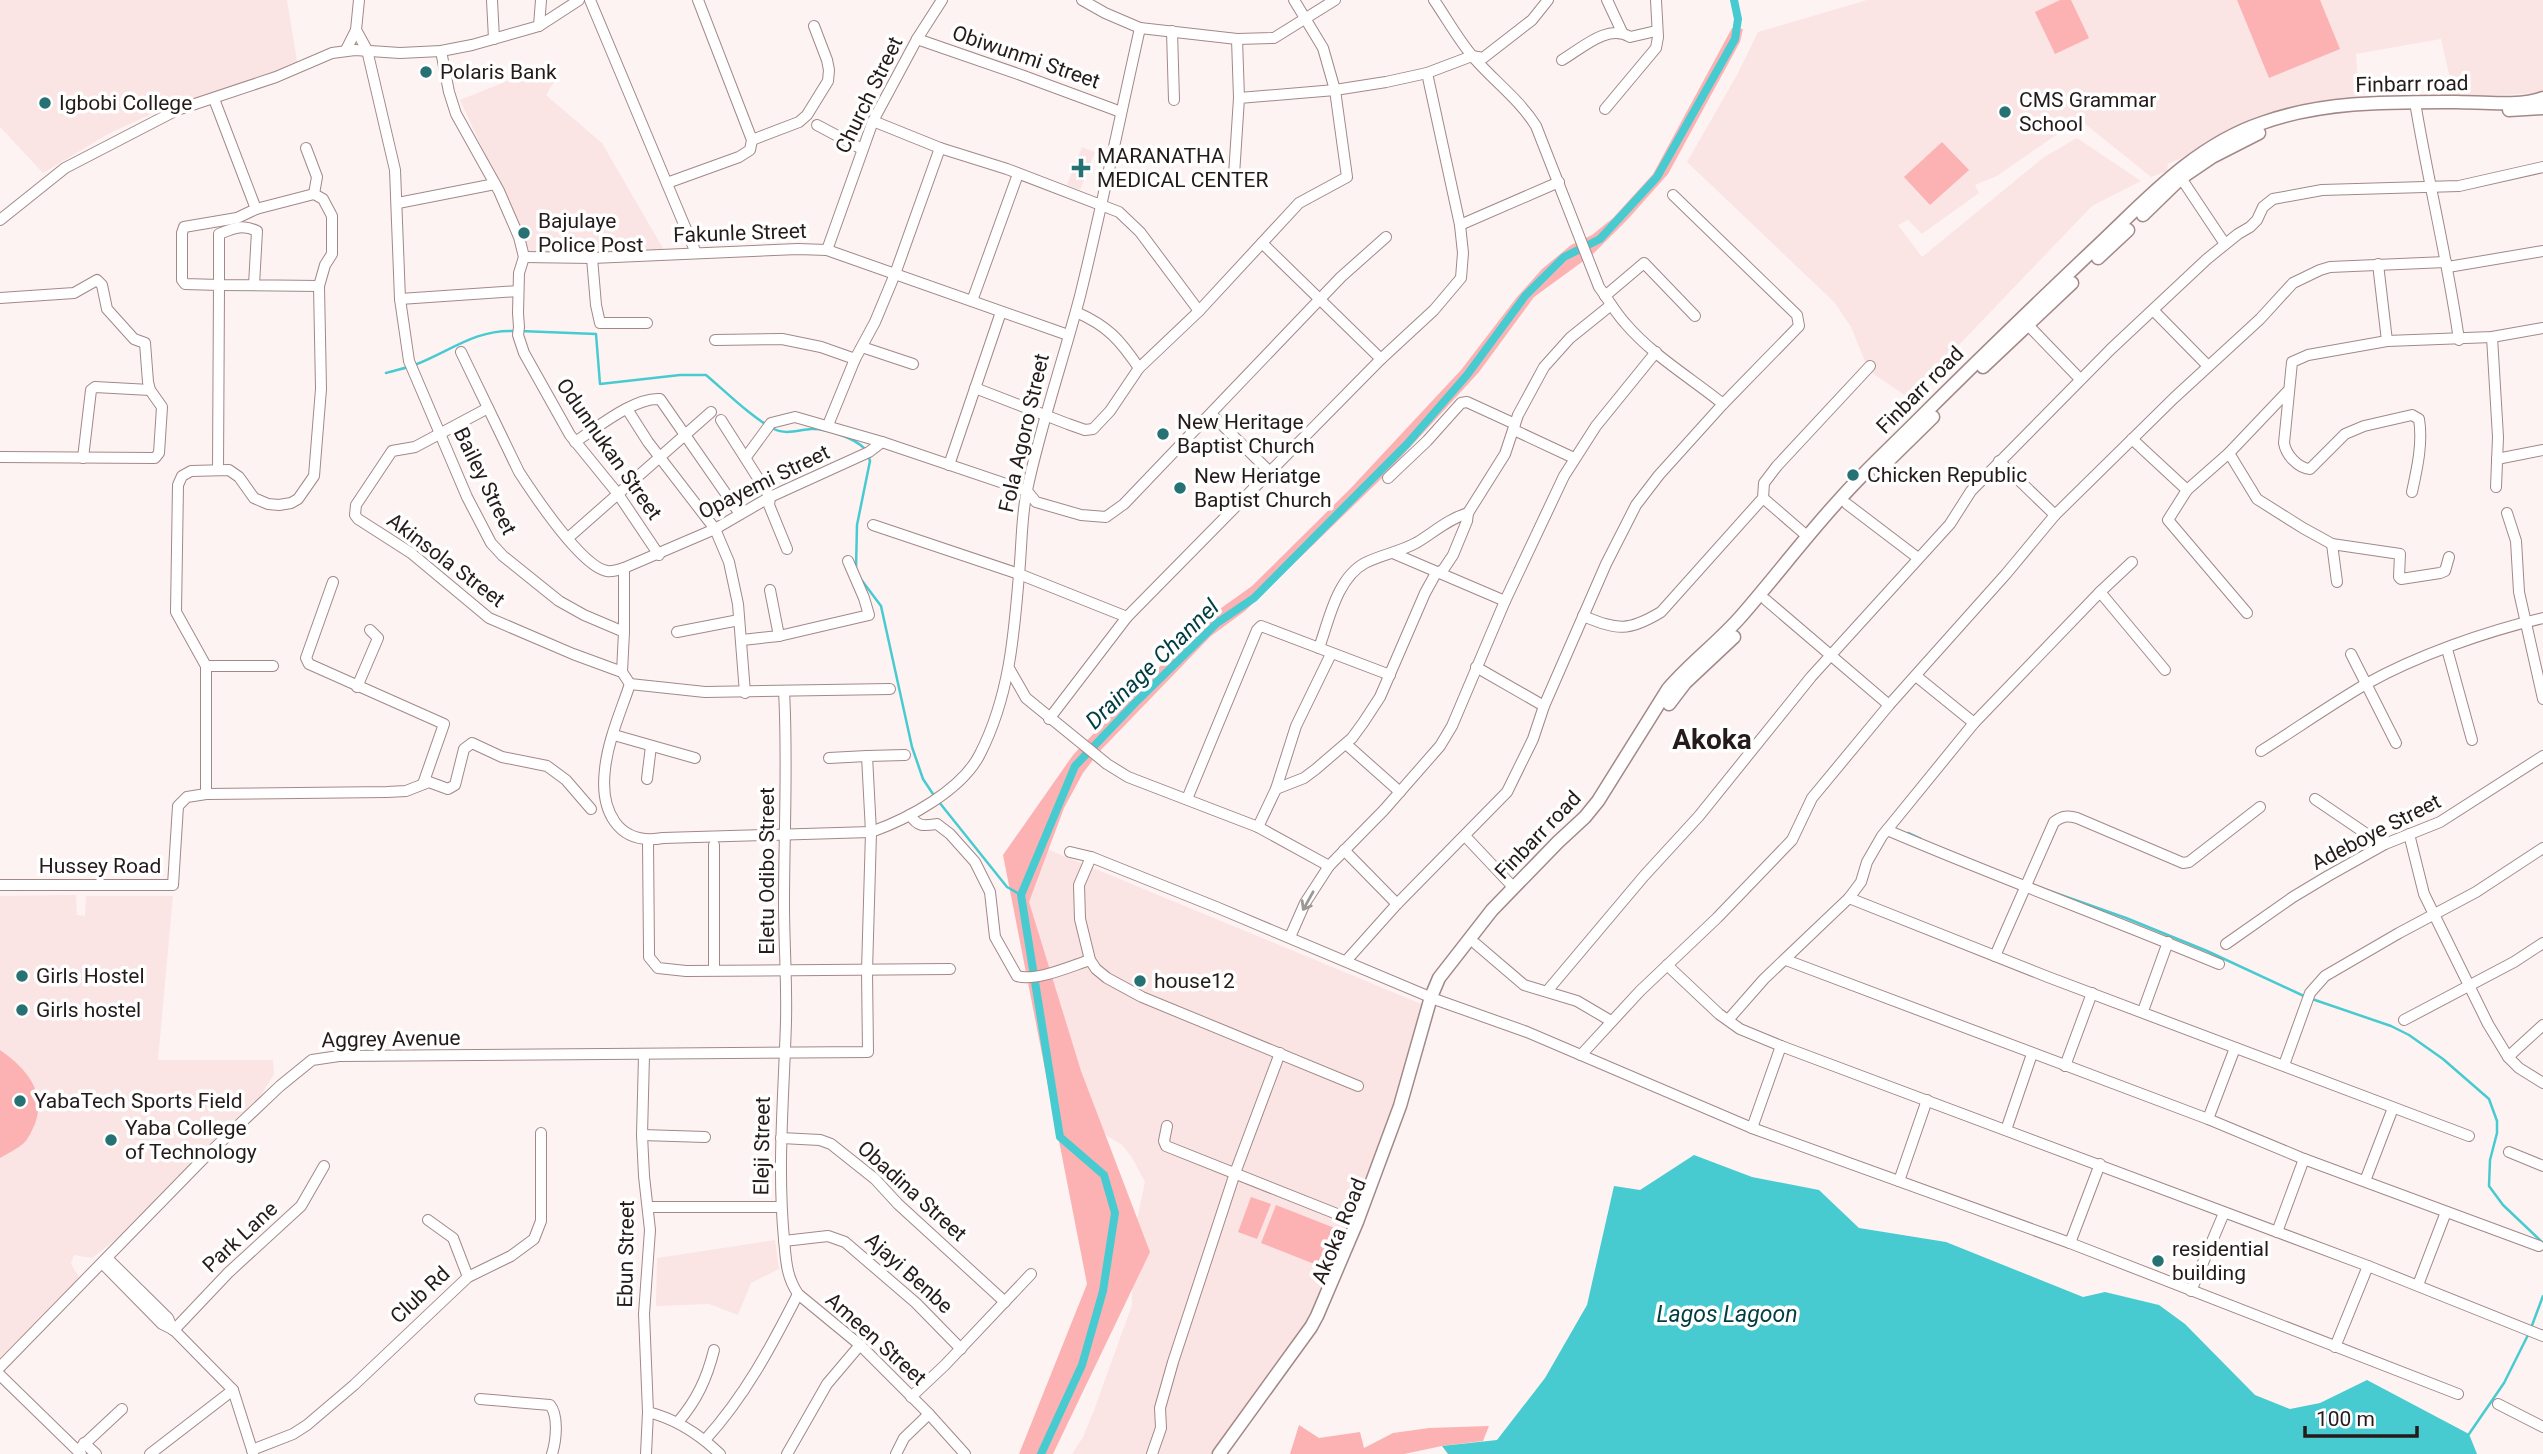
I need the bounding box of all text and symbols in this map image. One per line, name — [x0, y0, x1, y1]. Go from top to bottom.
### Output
street label: Obiwunmi Street — [949, 21, 1103, 94]
street label: Church Street — [830, 33, 908, 157]
place label: Polaris Bank — [440, 60, 557, 84]
marker: Polaris Bank — [418, 64, 434, 80]
street label: Finbarr road — [2355, 71, 2469, 97]
place label: CMS Grammar School — [2019, 88, 2156, 136]
place label: Igbobi College — [59, 91, 192, 115]
marker: Igbobi College — [37, 95, 53, 111]
marker: CMS Grammar School — [1997, 104, 2013, 120]
place label: MARANATHA MEDICAL CENTER — [1097, 144, 1268, 192]
marker: MARANATHA MEDICAL CENTER — [1071, 158, 1091, 178]
place label: Bajulaye Police Post — [538, 209, 644, 257]
street label: Fakunle Street — [673, 219, 807, 247]
marker: Bajulaye Police Post — [516, 225, 532, 241]
street label: Finbarr road — [1872, 342, 1968, 438]
street label: Fola Agoro Street — [994, 351, 1054, 515]
street label: Odunnukan Street — [551, 374, 667, 524]
place label: New Heritage Baptist Church — [1177, 410, 1314, 458]
street label: Bailey Street — [449, 423, 521, 539]
marker: New Heritage Baptist Church — [1155, 426, 1171, 442]
street label: Opayemi Street — [695, 440, 833, 524]
place label: Chicken Republic — [1867, 463, 2027, 487]
place label: New Heriatge Baptist Church — [1194, 464, 1331, 512]
marker: Chicken Republic — [1845, 467, 1861, 483]
marker: New Heriatge Baptist Church — [1172, 480, 1188, 496]
street label: Akinsola Street — [382, 508, 510, 612]
water label: Drainage Channel — [1080, 594, 1225, 735]
district label: Akoka — [1672, 723, 1752, 756]
street label: Finbarr road — [1490, 786, 1586, 884]
street label: Eletu Odibo Street — [755, 787, 779, 955]
street label: Adeboye Street — [2307, 789, 2445, 875]
street label: Hussey Road — [39, 854, 161, 878]
one-way arrow — [1300, 890, 1314, 910]
place label: Girls Hostel — [36, 964, 145, 988]
marker: Girls Hostel — [14, 968, 30, 984]
place label: house12 — [1154, 969, 1235, 993]
marker: house12 — [1132, 973, 1148, 989]
place label: Girls hostel — [36, 998, 141, 1022]
marker: Girls hostel — [14, 1002, 30, 1018]
street label: Aggrey Avenue — [321, 1026, 461, 1052]
place label: YabaTech Sports Field — [34, 1089, 243, 1113]
marker: YabaTech Sports Field — [12, 1093, 28, 1109]
street label: Eleji Street — [749, 1096, 775, 1196]
place label: Yaba College of Technology — [125, 1116, 257, 1164]
marker: Yaba College of Technology — [103, 1132, 119, 1148]
street label: Obadina Street — [853, 1136, 971, 1246]
street label: Akoka Road — [1307, 1175, 1371, 1287]
street label: Park Lane — [198, 1197, 282, 1277]
street label: Ebun Street — [613, 1200, 639, 1308]
street label: Ajayi Benbe — [860, 1228, 958, 1318]
place label: residential building — [2172, 1237, 2269, 1285]
marker: residential building — [2150, 1253, 2166, 1269]
street label: Club Rd — [385, 1262, 455, 1328]
street label: Ameen Street — [821, 1288, 931, 1390]
water label: Lagos Lagoon — [1656, 1301, 1798, 1328]
scale bar — [2305, 1394, 2417, 1438]
text: 100 m — [2316, 1407, 2375, 1431]

